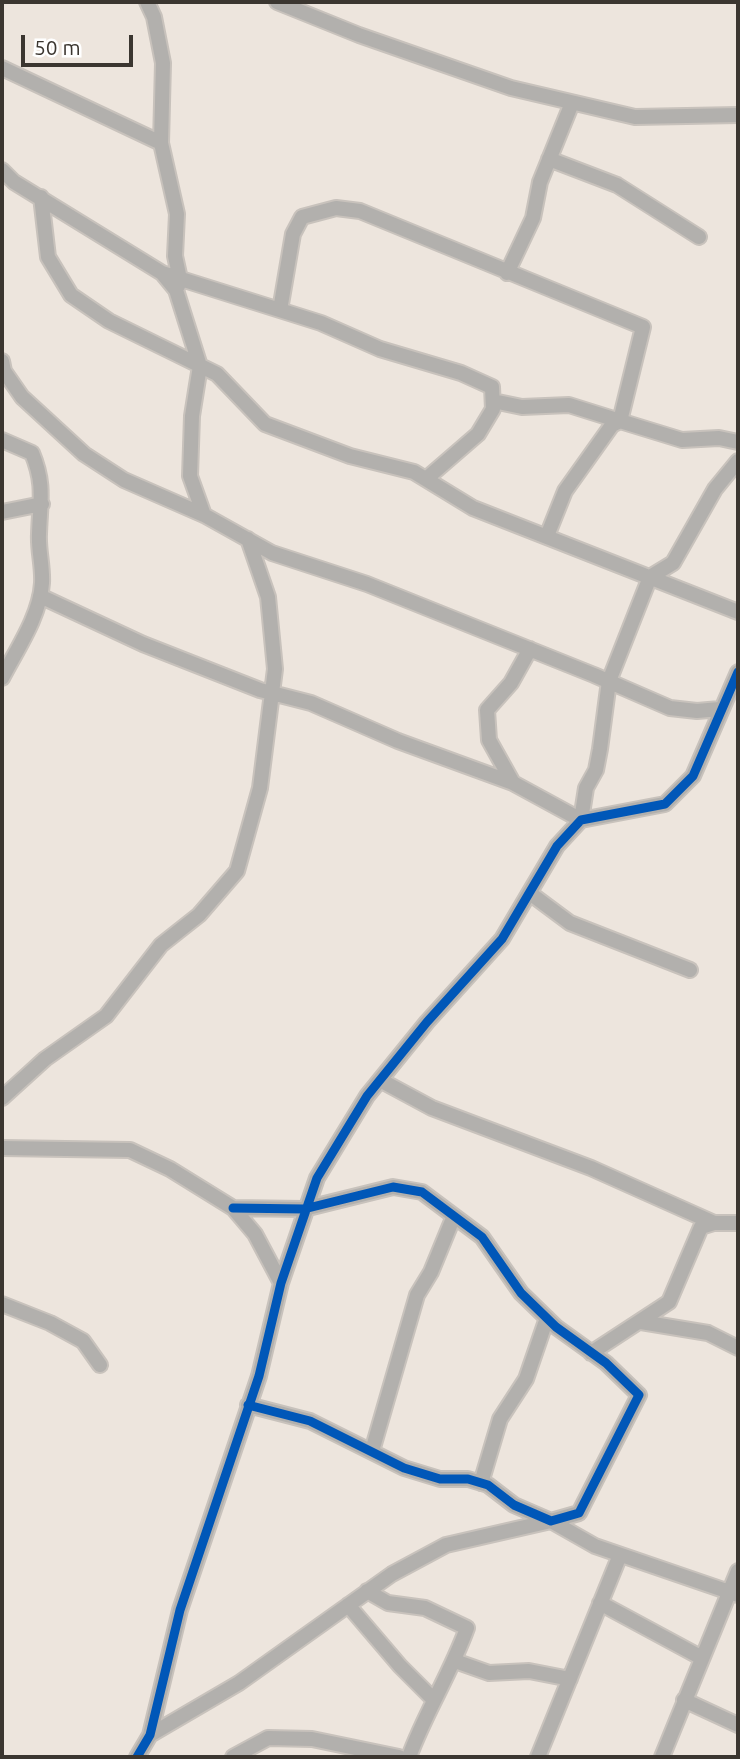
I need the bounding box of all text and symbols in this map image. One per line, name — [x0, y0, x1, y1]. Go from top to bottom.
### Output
scale bar — [24, 21, 136, 65]
text: 50 m — [34, 35, 81, 59]

